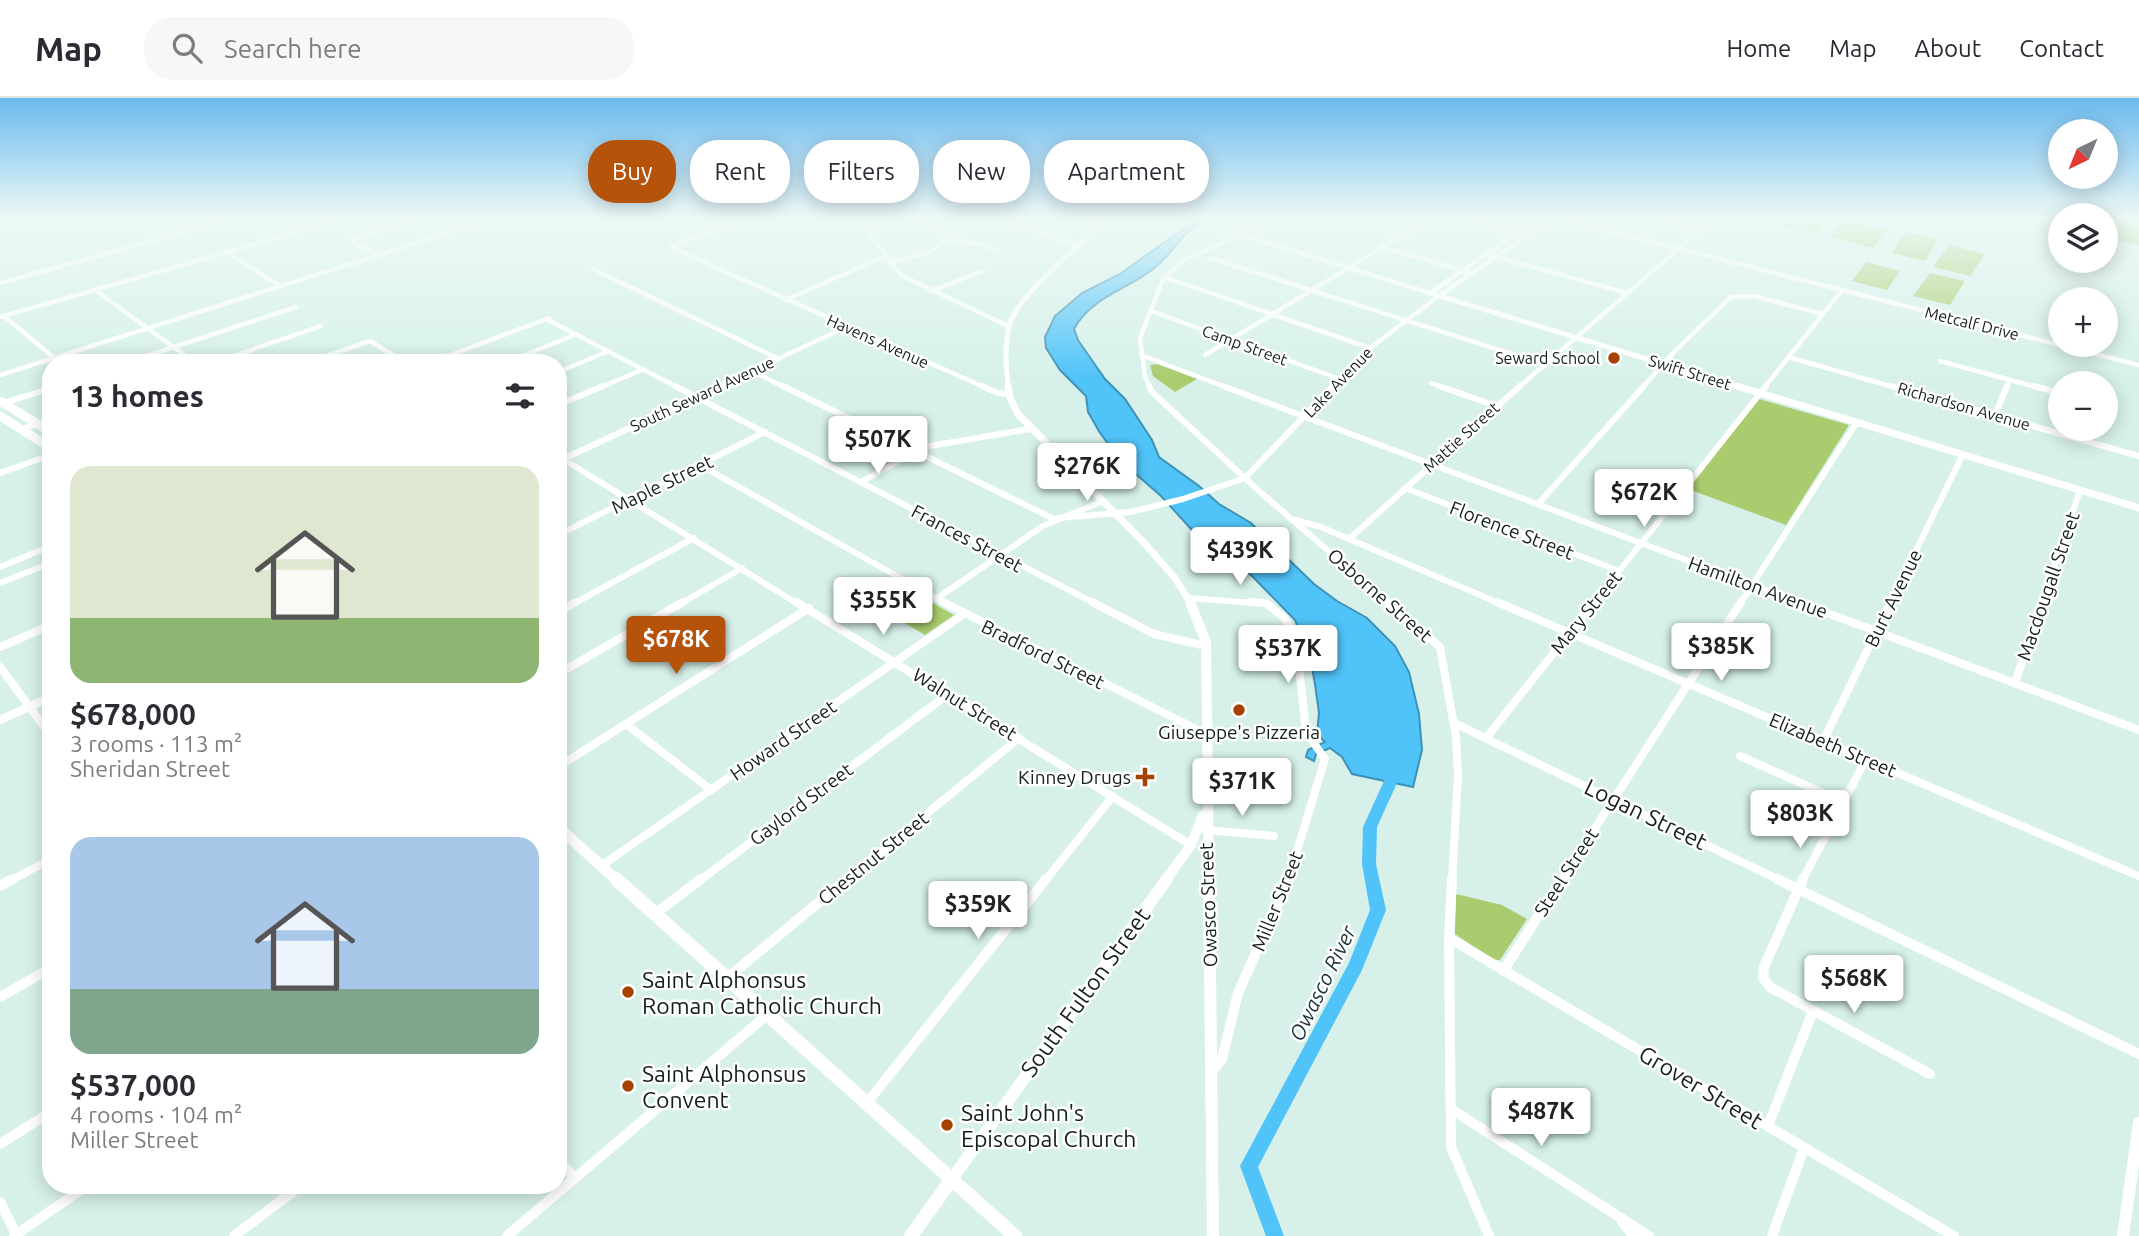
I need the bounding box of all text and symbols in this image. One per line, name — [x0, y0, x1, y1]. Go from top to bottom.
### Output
search box — [144, 17, 634, 80]
icon: search — [168, 29, 206, 67]
text: Map — [35, 30, 102, 67]
text: Search here — [224, 34, 362, 63]
text: Home — [1726, 35, 1791, 62]
text: Map — [1829, 35, 1876, 62]
text: About — [1914, 35, 1981, 62]
text: Contact — [2019, 35, 2104, 62]
north arrow — [2048, 119, 2118, 189]
map controls — [2048, 119, 2118, 441]
chip: Buy — [588, 140, 676, 203]
chip: Rent — [690, 140, 790, 203]
chip: Filters — [804, 140, 919, 203]
chip: New — [933, 140, 1030, 203]
chip: Apartment — [1044, 140, 1209, 203]
button: layers — [2048, 203, 2118, 273]
button: + — [2048, 287, 2118, 357]
street label: Metcalf Drive — [1923, 303, 2021, 343]
street label: Havens Avenue — [824, 310, 932, 372]
street label: Camp Street — [1200, 321, 1291, 369]
street label: Lake Avenue — [1300, 343, 1376, 421]
place label: Seward School — [1495, 349, 1600, 367]
marker: Seward School — [1606, 350, 1622, 366]
street label: Swift Street — [1647, 351, 1734, 393]
street label: South Seward Avenue — [627, 353, 777, 435]
button: − — [2048, 371, 2118, 441]
icon: filters — [501, 377, 539, 415]
street label: Richardson Avenue — [1896, 378, 2032, 434]
text: 13 homes — [70, 379, 204, 413]
street label: Mattie Street — [1419, 398, 1503, 476]
pin: $507K — [829, 416, 927, 476]
text: $507K — [844, 426, 912, 451]
pin: $276K — [1038, 444, 1136, 503]
street label: Maple Street — [608, 450, 717, 518]
text: $276K — [1053, 453, 1121, 478]
pin: $672K — [1595, 470, 1693, 529]
text: $672K — [1610, 479, 1678, 504]
street label: Florence Street — [1447, 496, 1578, 564]
street label: Frances Street — [908, 500, 1027, 577]
street label: Macdougall Street — [2012, 508, 2084, 663]
icon: home — [242, 512, 368, 638]
pin: $439K — [1191, 528, 1289, 587]
text: $439K — [1206, 537, 1274, 562]
street label: Osborne Street — [1323, 544, 1437, 647]
street label: Burt Avenue — [1860, 546, 1926, 650]
street label: Hamilton Avenue — [1685, 552, 1831, 622]
street label: Mary Street — [1546, 566, 1626, 658]
pin: $355K — [834, 578, 932, 637]
text: $355K — [849, 587, 917, 612]
street label: Bradford Street — [978, 615, 1109, 694]
pin: $678K — [627, 616, 725, 676]
pin: $385K — [1672, 624, 1770, 683]
text: $678K — [642, 626, 710, 651]
pin: $537K — [1239, 626, 1337, 685]
text: $385K — [1687, 633, 1755, 658]
text: $537K — [1254, 635, 1322, 660]
street label: Walnut Street — [909, 663, 1022, 745]
street label: Howard Street — [726, 695, 841, 785]
text: $678,000 — [70, 697, 196, 731]
marker: Giuseppe's Pizzeria — [1231, 702, 1247, 718]
street label: Elizabeth Street — [1766, 708, 1900, 782]
place label: Giuseppe's Pizzeria — [1158, 721, 1320, 743]
text: 3 rooms · 113 m² — [70, 731, 242, 756]
text: Sheridan Street — [70, 756, 230, 781]
street label: Gaylord Street — [745, 758, 857, 850]
pin: $371K — [1193, 758, 1291, 818]
place label: Kinney Drugs — [1018, 766, 1131, 788]
text: $371K — [1208, 768, 1276, 793]
marker: Kinney Drugs — [1137, 769, 1153, 785]
street label: Logan Street — [1581, 774, 1711, 854]
pin: $803K — [1751, 790, 1849, 850]
text: $803K — [1766, 800, 1834, 825]
street label: Chestnut Street — [814, 807, 933, 909]
street label: Steel Street — [1529, 823, 1603, 920]
street label: Owasco Street — [1195, 842, 1221, 968]
street label: Miller Street — [1247, 847, 1307, 954]
pin: $359K — [929, 882, 1027, 941]
icon: home — [242, 883, 368, 1009]
text: $359K — [944, 891, 1012, 916]
street label: South Fulton Street — [1016, 903, 1154, 1081]
water label: Owasco River — [1284, 921, 1361, 1044]
pin: $568K — [1805, 956, 1903, 1015]
text: $568K — [1820, 965, 1888, 990]
place label: Saint Alphonsus Roman Catholic Church — [642, 967, 882, 1018]
marker: Saint Alphonsus Roman Catholic Church — [620, 984, 636, 1000]
street label: Grover Street — [1635, 1040, 1767, 1134]
place label: Saint Alphonsus Convent — [642, 1061, 806, 1112]
text: $537,000 — [70, 1068, 196, 1102]
marker: Saint Alphonsus Convent — [620, 1078, 636, 1094]
pin: $487K — [1492, 1088, 1590, 1148]
text: $487K — [1507, 1098, 1575, 1123]
place label: Saint John's Episcopal Church — [961, 1100, 1136, 1151]
text: 4 rooms · 104 m² — [70, 1102, 242, 1127]
marker: Saint John's Episcopal Church — [939, 1117, 955, 1133]
text: Miller Street — [70, 1127, 199, 1152]

